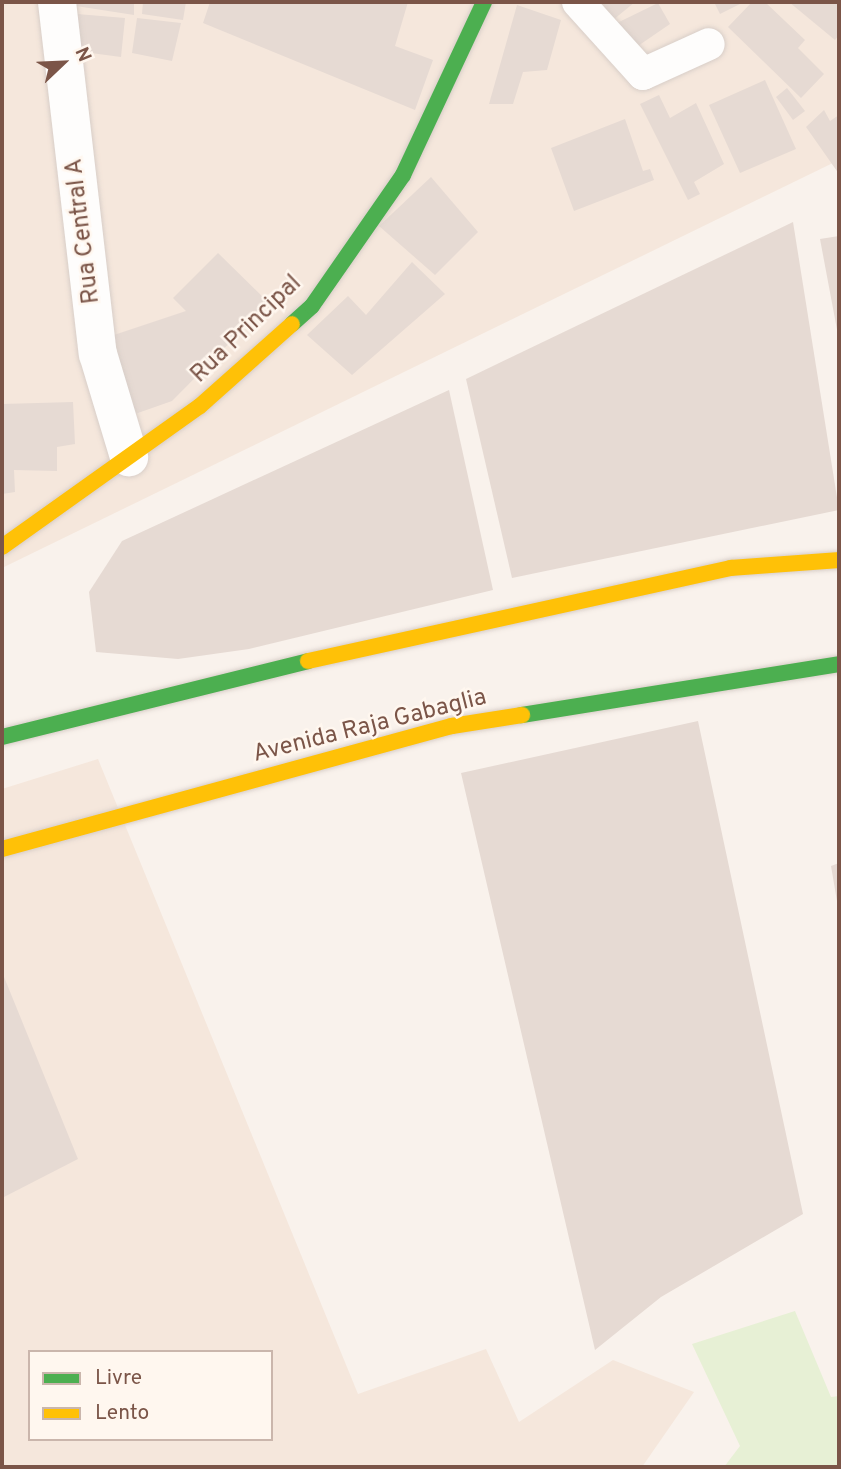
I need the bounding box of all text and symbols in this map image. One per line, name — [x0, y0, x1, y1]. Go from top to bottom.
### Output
north arrow — [28, 28, 98, 98]
text: N — [69, 44, 96, 66]
street label: Rua Central A — [61, 156, 107, 306]
street label: Rua Principal — [186, 270, 308, 390]
street label: Avenida Raja Gabaglia — [250, 684, 490, 770]
legend — [28, 1350, 273, 1441]
text: Livre — [95, 1365, 142, 1392]
text: Lento — [95, 1400, 149, 1427]

